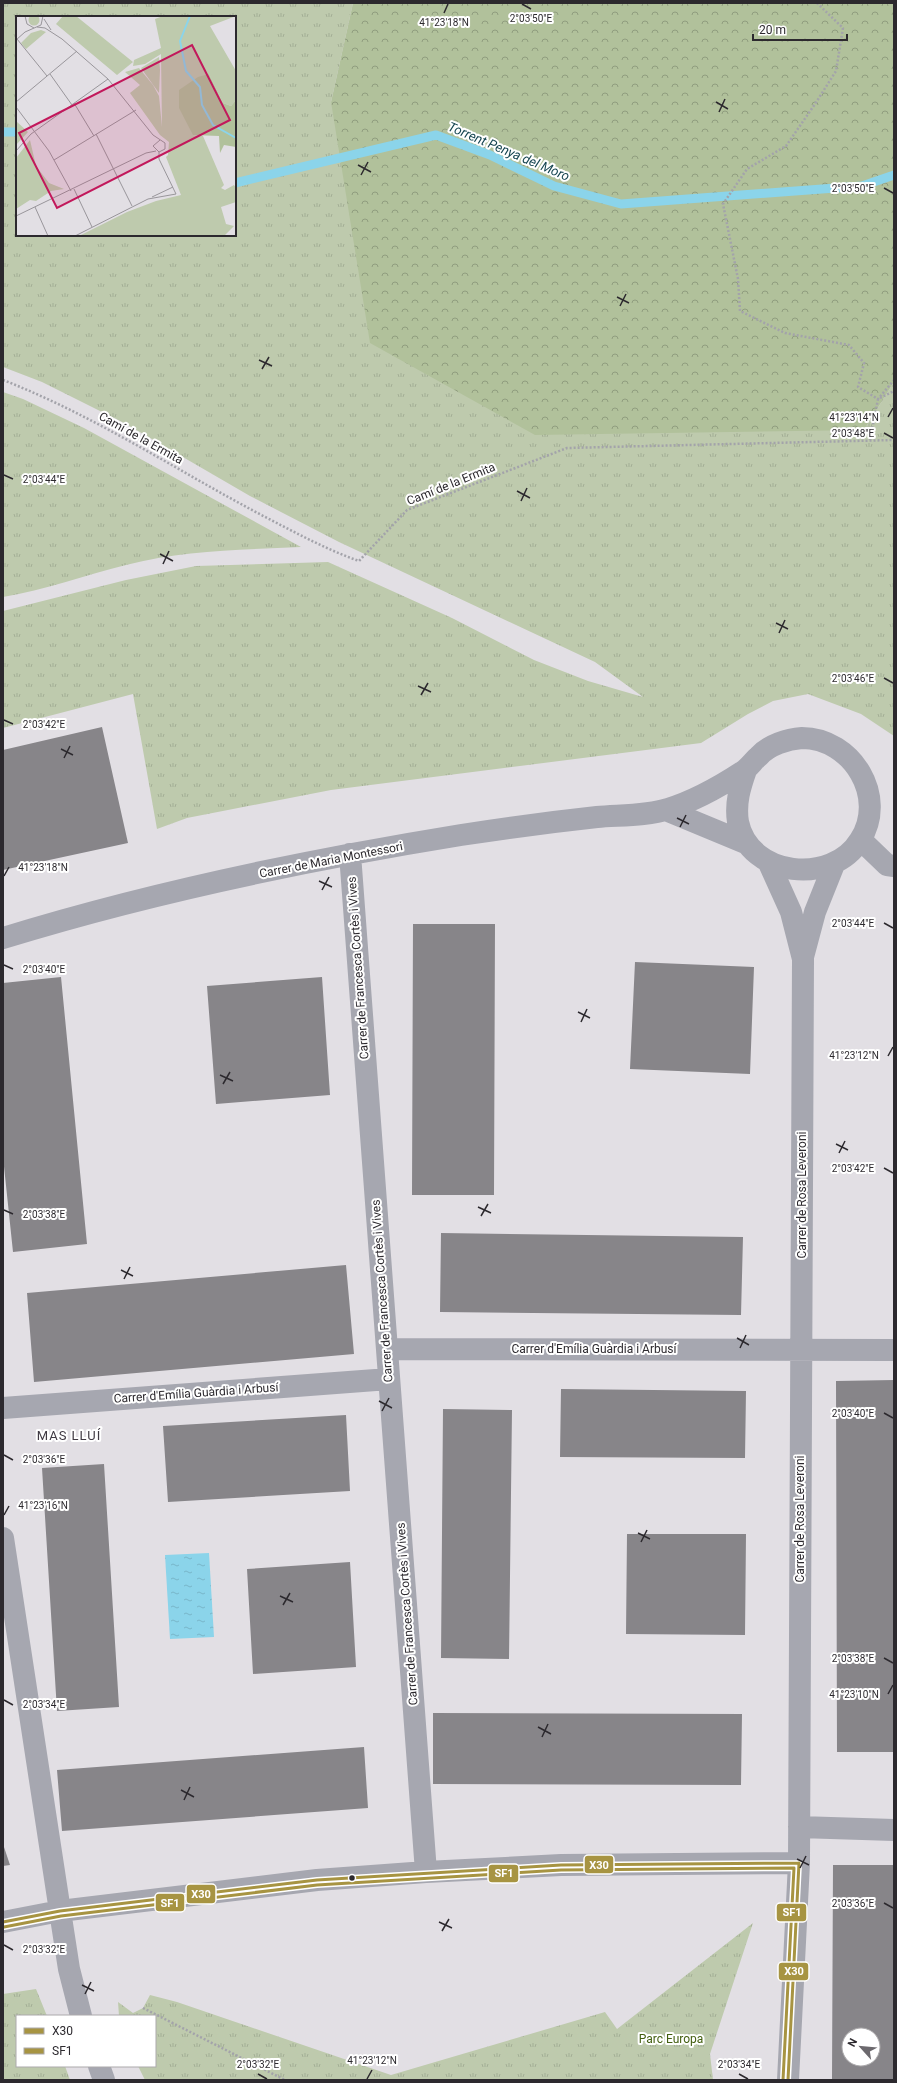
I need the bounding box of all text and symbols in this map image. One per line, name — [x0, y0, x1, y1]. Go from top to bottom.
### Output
text: 2°03'50"E — [510, 13, 553, 24]
inset map — [16, 16, 236, 236]
scale bar — [753, 16, 847, 42]
text: 41°23'18"N — [419, 17, 469, 28]
text: 20 m — [759, 23, 786, 37]
water label: Torrent Penya del Moro — [446, 119, 572, 184]
text: 2°03'50"E — [832, 183, 875, 194]
street label: Camí de la Ermita — [96, 409, 186, 467]
text: 41°23'14"N — [829, 412, 879, 423]
text: 2°03'48"E — [832, 428, 875, 439]
street label: Camí de la Ermita — [405, 460, 497, 508]
text: 2°03'44"E — [23, 474, 66, 485]
text: 2°03'46"E — [832, 673, 875, 684]
text: 2°03'42"E — [23, 719, 66, 730]
street label: Carrer de Maria Montessori — [258, 839, 404, 881]
text: 41°23'18"N — [18, 862, 68, 873]
street label: Carrer de Francesca Cortès i Vives — [345, 876, 371, 1060]
text: 2°03'44"E — [832, 918, 875, 929]
text: 2°03'40"E — [23, 964, 66, 975]
text: 41°23'12"N — [829, 1050, 879, 1061]
street label: Carrer de Rosa Leveroni — [795, 1131, 809, 1259]
text: 2°03'42"E — [832, 1163, 875, 1174]
street label: Carrer de Francesca Cortès i Vives — [369, 1199, 395, 1383]
text: 2°03'38"E — [23, 1209, 66, 1220]
street label: Carrer d'Emília Guàrdia i Arbusí — [511, 1342, 678, 1356]
street label: Carrer d'Emília Guàrdia i Arbusí — [113, 1380, 280, 1406]
text: 2°03'40"E — [832, 1408, 875, 1419]
district label: MAS LLUÍ — [37, 1428, 101, 1443]
text: 2°03'36"E — [23, 1454, 66, 1465]
street label: Carrer de Rosa Leveroni — [793, 1455, 807, 1583]
text: 41°23'16"N — [18, 1500, 68, 1511]
street label: Carrer de Francesca Cortès i Vives — [394, 1522, 420, 1706]
text: 2°03'38"E — [832, 1653, 875, 1664]
text: 41°23'10"N — [829, 1689, 879, 1700]
text: 2°03'34"E — [23, 1699, 66, 1710]
line badge: X30 — [584, 1855, 614, 1874]
text: X30 — [589, 1859, 609, 1872]
line badge: SF1 — [488, 1864, 519, 1883]
text: SF1 — [494, 1867, 514, 1880]
unlabelled marker — [347, 1873, 357, 1883]
line badge: X30 — [186, 1884, 216, 1904]
text: X30 — [191, 1888, 211, 1901]
line badge: SF1 — [155, 1893, 185, 1912]
text: SF1 — [160, 1897, 180, 1910]
text: 2°03'36"E — [832, 1898, 875, 1909]
line badge: SF1 — [776, 1903, 807, 1922]
text: SF1 — [782, 1906, 802, 1919]
text: 2°03'32"E — [23, 1944, 66, 1955]
line badge: X30 — [778, 1962, 809, 1981]
text: X30 — [784, 1965, 804, 1978]
legend — [16, 2015, 156, 2067]
text: X30 — [52, 2024, 73, 2038]
north arrow — [841, 2027, 881, 2067]
park label: Parc Europa — [639, 2032, 703, 2046]
text: N — [845, 2036, 860, 2049]
text: SF1 — [52, 2044, 73, 2058]
text: 41°23'12"N — [347, 2055, 397, 2066]
text: 2°03'32"E — [237, 2059, 280, 2070]
text: 2°03'34"E — [718, 2059, 761, 2070]

